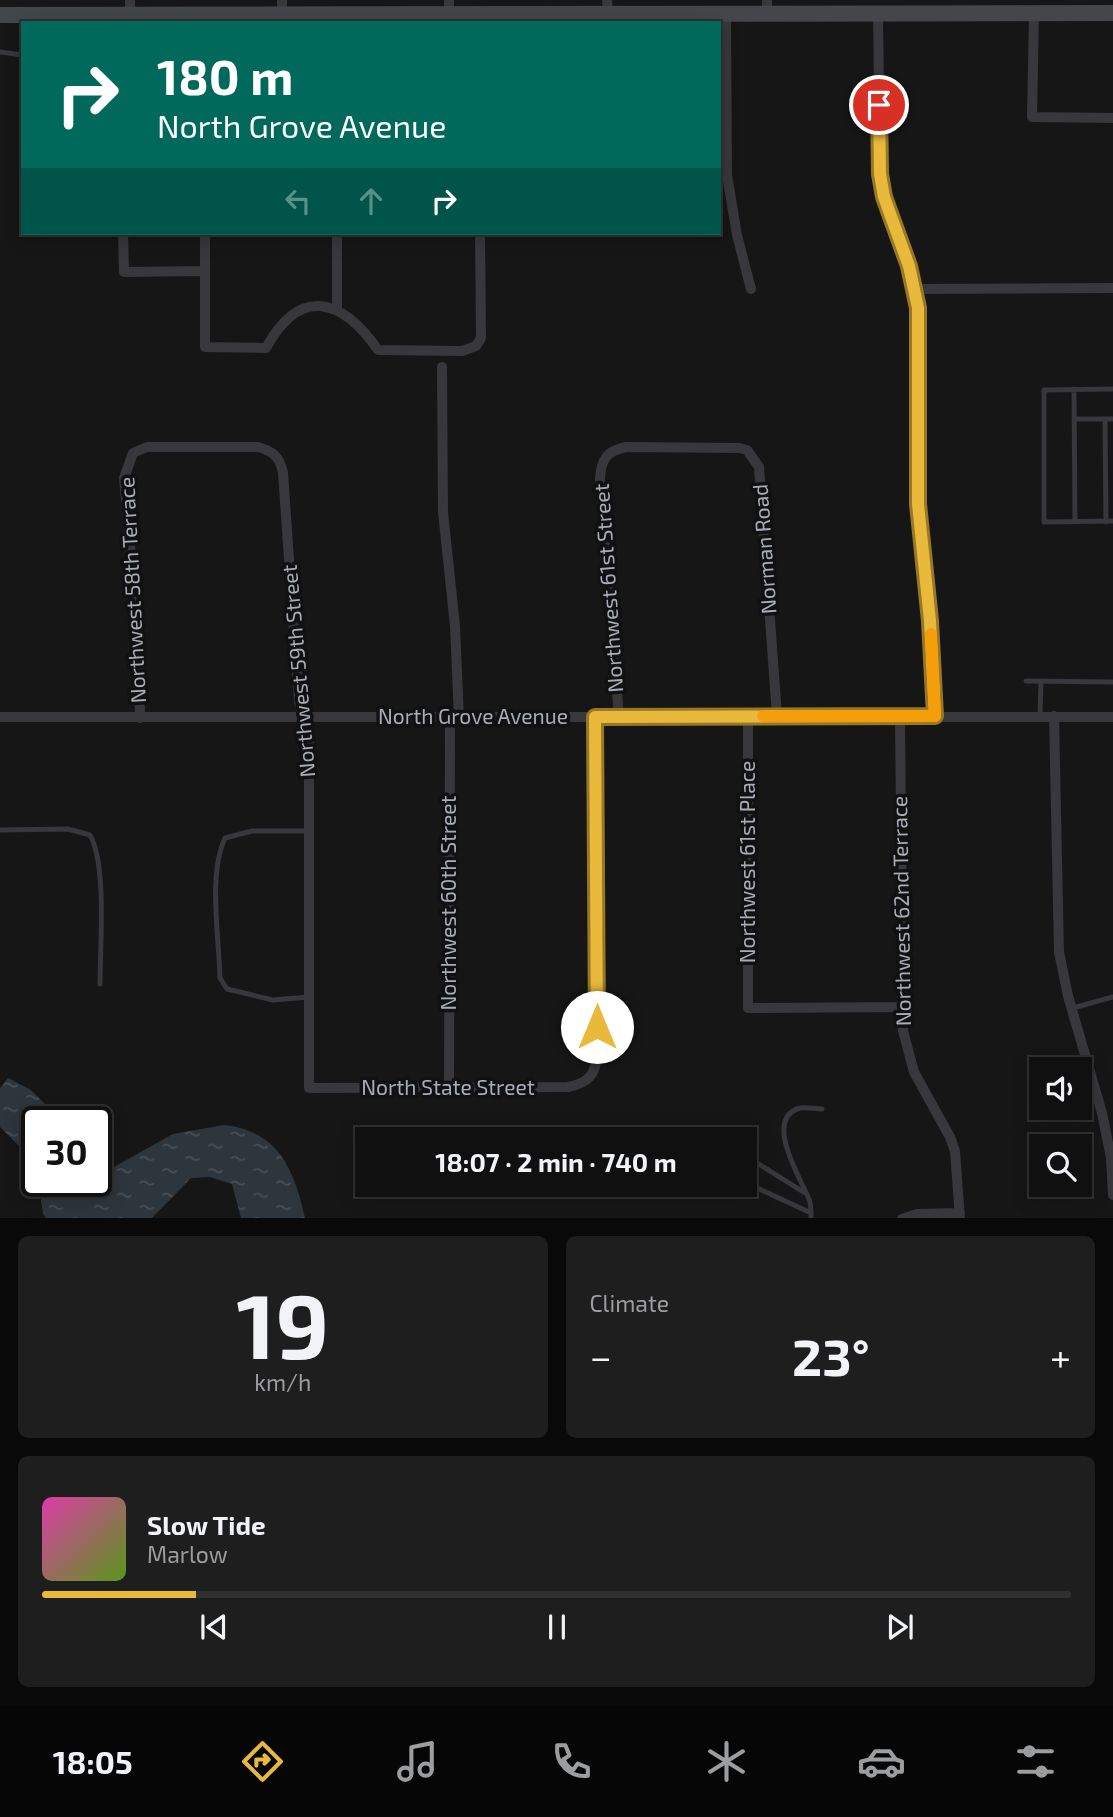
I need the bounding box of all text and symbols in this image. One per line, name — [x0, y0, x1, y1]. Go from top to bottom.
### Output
text: 180 m — [157, 46, 293, 105]
icon: right — [42, 49, 133, 140]
pin — [849, 75, 909, 135]
icon: arrive — [860, 86, 898, 124]
text: North Grove Avenue — [157, 106, 447, 144]
icon: left — [279, 182, 317, 220]
icon: ahead — [352, 182, 390, 220]
icon: right — [425, 182, 463, 220]
street label: Northwest 58th Terrace — [113, 476, 150, 704]
street label: Northwest 61st Street — [588, 483, 627, 693]
street label: Norman Road — [746, 483, 781, 615]
street label: Northwest 59th Street — [276, 564, 319, 779]
street label: North Grove Avenue — [378, 703, 568, 728]
street label: Northwest 61st Place — [734, 761, 759, 963]
street label: Northwest 60th Street — [435, 795, 460, 1011]
street label: Northwest 62nd Terrace — [886, 796, 915, 1026]
position arrow — [560, 990, 634, 1064]
map controls — [1029, 1057, 1092, 1197]
button: sound — [1029, 1057, 1092, 1120]
street label: North State Street — [361, 1074, 535, 1099]
speed limit sign: 30 — [21, 1106, 112, 1197]
button: search — [1029, 1134, 1092, 1197]
text: 18:07 · 2 min · 740 m — [435, 1146, 677, 1177]
text: 19 — [236, 1268, 329, 1377]
text: Climate — [590, 1289, 669, 1317]
text: 23° — [792, 1324, 870, 1386]
text: − — [590, 1333, 612, 1379]
text: + — [1050, 1333, 1071, 1379]
text: km/h — [254, 1368, 311, 1396]
text: Slow Tide — [147, 1509, 266, 1540]
text: Marlow — [147, 1540, 228, 1568]
icon: previous — [195, 1608, 233, 1646]
icon: pause — [538, 1608, 576, 1646]
icon: next — [881, 1608, 919, 1646]
icon: directions — [238, 1737, 287, 1786]
icon: music — [393, 1737, 442, 1786]
icon: phone — [547, 1737, 596, 1786]
icon: climate — [702, 1737, 751, 1786]
icon: car — [857, 1737, 906, 1786]
icon: filters — [1011, 1737, 1060, 1786]
text: 18:05 — [53, 1742, 133, 1780]

